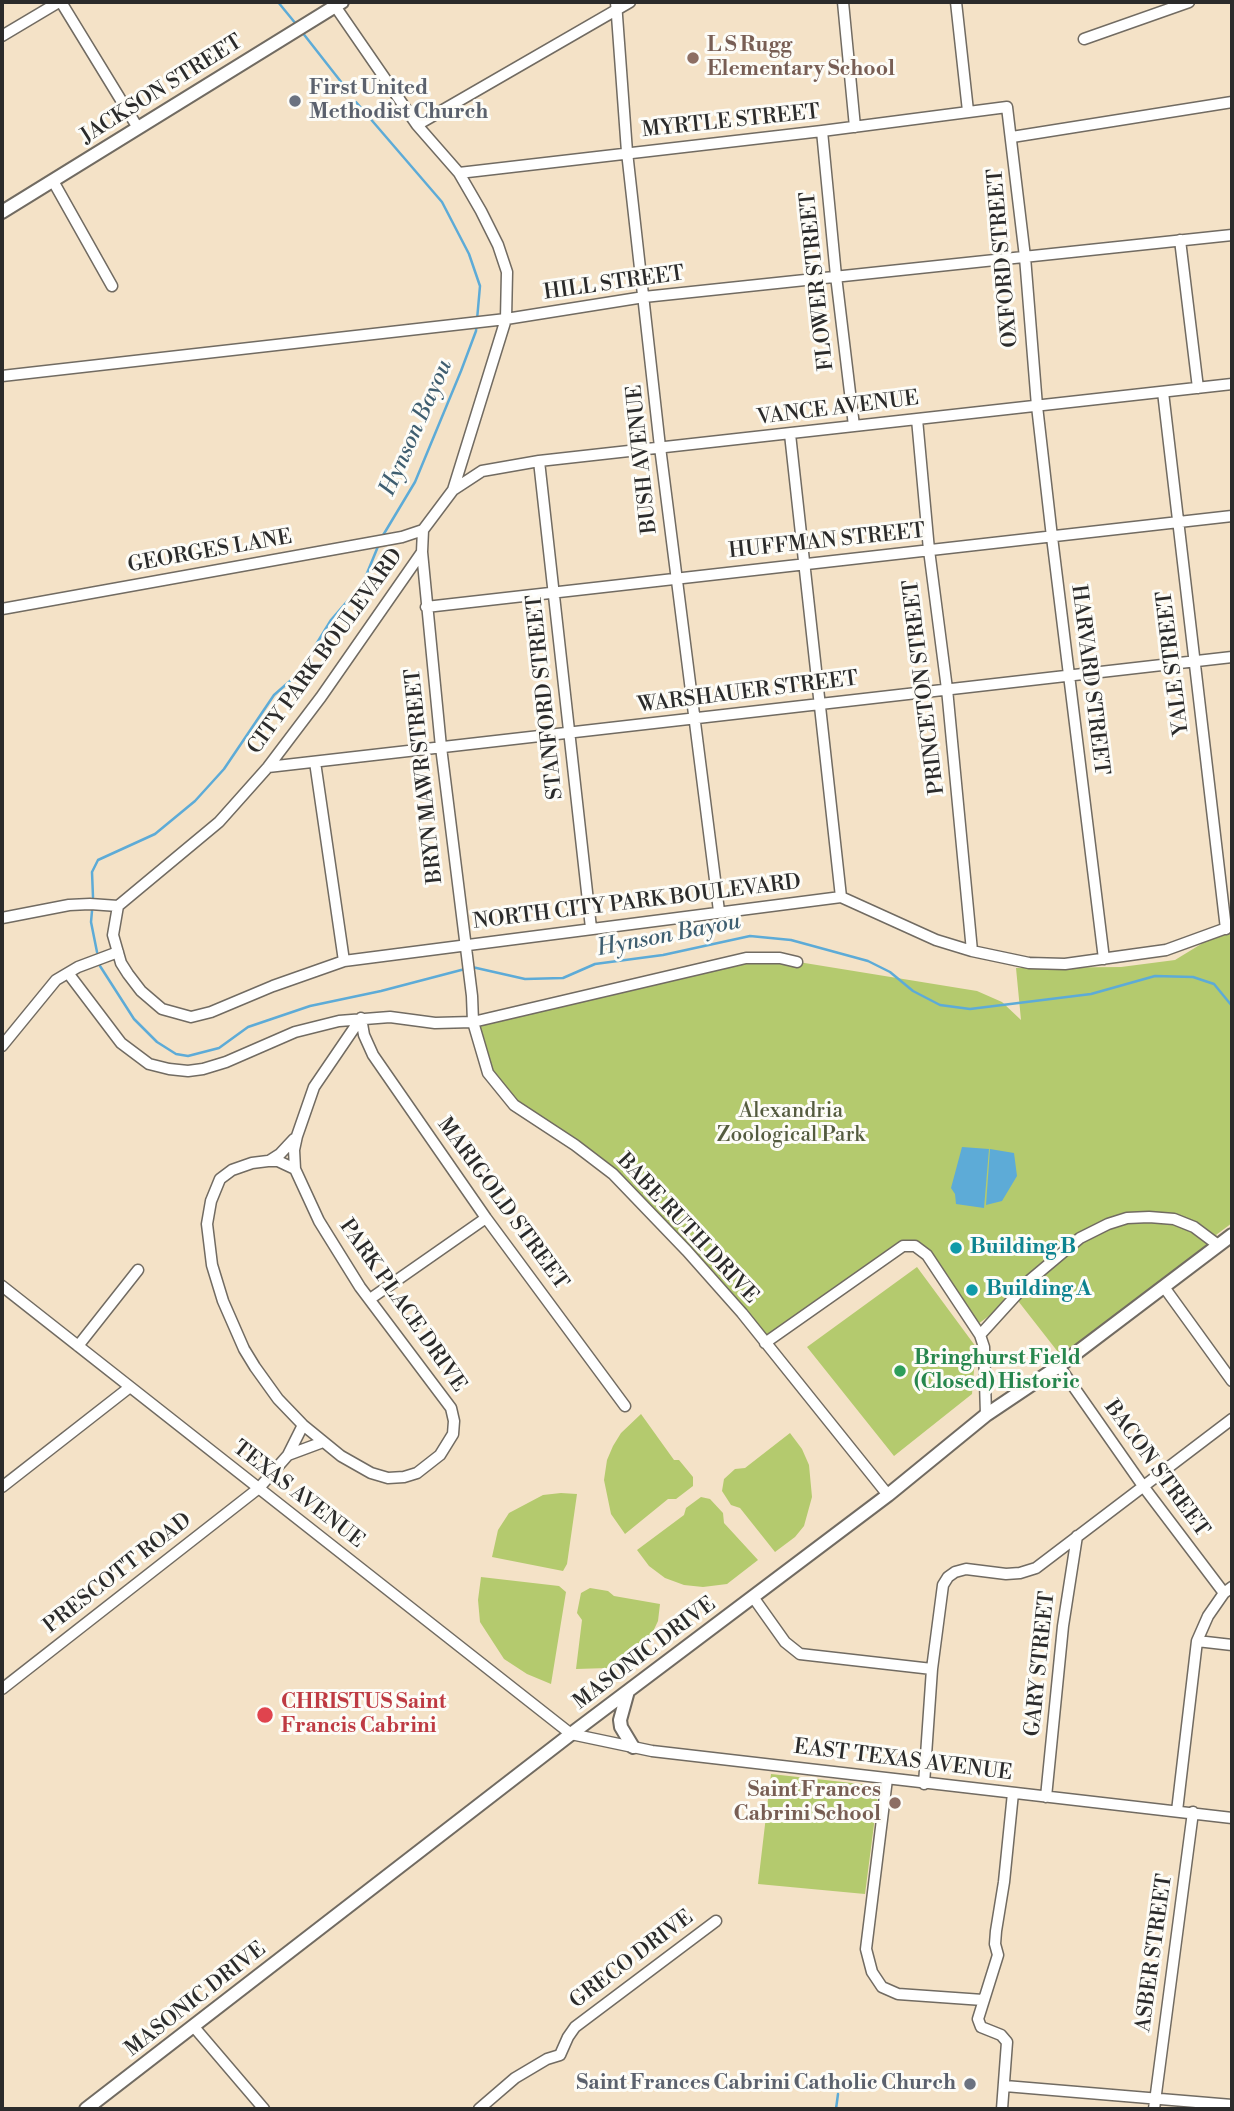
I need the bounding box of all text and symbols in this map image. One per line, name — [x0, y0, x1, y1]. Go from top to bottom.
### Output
street label: JACKSON STREET — [76, 30, 248, 150]
place label: L S Rugg Elementary School — [707, 33, 895, 83]
marker: L S Rugg Elementary School — [685, 50, 701, 66]
place label: First United Methodist Church — [309, 76, 488, 126]
marker: First United Methodist Church — [287, 93, 303, 109]
street label: MYRTLE STREET — [641, 100, 821, 144]
street label: OXFORD STREET — [984, 167, 1024, 349]
street label: FLOWER STREET — [796, 190, 840, 372]
street label: HILL STREET — [542, 262, 686, 306]
water label: Hynson Bayou — [375, 356, 459, 500]
street label: BUSH AVENUE — [623, 383, 663, 535]
street label: VANCE AVENUE — [756, 387, 920, 431]
street label: HUFFMAN STREET — [727, 519, 927, 565]
street label: GEORGES LANE — [126, 525, 294, 579]
street label: CITY PARK BOULEVARD — [243, 544, 409, 760]
street label: PRINCETON STREET — [899, 578, 951, 796]
street label: HARVARD STREET — [1065, 583, 1113, 777]
street label: YALE STREET — [1153, 589, 1195, 737]
street label: STANFORD STREET — [523, 593, 569, 801]
street label: BRYN MAWR STREET — [401, 667, 449, 885]
street label: WARSHAUER STREET — [636, 667, 860, 719]
street label: NORTH CITY PARK BOULEVARD — [472, 870, 802, 936]
water label: Hynson Bayou — [595, 909, 743, 963]
park label: Alexandria Zoological Park — [717, 1099, 865, 1149]
street label: MARIGOLD STREET — [431, 1113, 573, 1295]
street label: BABE RUTH DRIVE — [611, 1149, 763, 1309]
street label: PARK PLACE DRIVE — [333, 1215, 471, 1397]
place label: Building B — [970, 1235, 1076, 1261]
marker: Building B — [948, 1240, 964, 1256]
place label: Building A — [986, 1277, 1091, 1303]
marker: Building A — [964, 1282, 980, 1298]
place label: Bringhurst Field (Closed) Historic — [914, 1346, 1081, 1396]
marker: Bringhurst Field (Closed) Historic — [892, 1363, 908, 1379]
street label: BACON STREET — [1098, 1396, 1214, 1542]
street label: TEXAS AVENUE — [227, 1436, 369, 1554]
street label: PRESCOTT ROAD — [39, 1508, 197, 1640]
street label: GARY STREET — [1021, 1590, 1061, 1738]
street label: MASONIC DRIVE — [569, 1592, 721, 1716]
place label: CHRISTUS Saint Francis Cabrini — [281, 1690, 446, 1740]
marker: CHRISTUS Saint Francis Cabrini — [255, 1705, 275, 1725]
street label: EAST TEXAS AVENUE — [792, 1735, 1014, 1787]
place label: Saint Frances Cabrini School — [734, 1778, 881, 1828]
marker: Saint Frances Cabrini School — [887, 1795, 903, 1811]
street label: ASBER STREET — [1131, 1872, 1179, 2034]
street label: GRECO DRIVE — [565, 1906, 699, 2014]
street label: MASONIC DRIVE — [121, 1937, 271, 2063]
place label: Saint Frances Cabrini Catholic Church — [576, 2071, 956, 2097]
marker: Saint Frances Cabrini Catholic Church — [962, 2076, 978, 2092]

